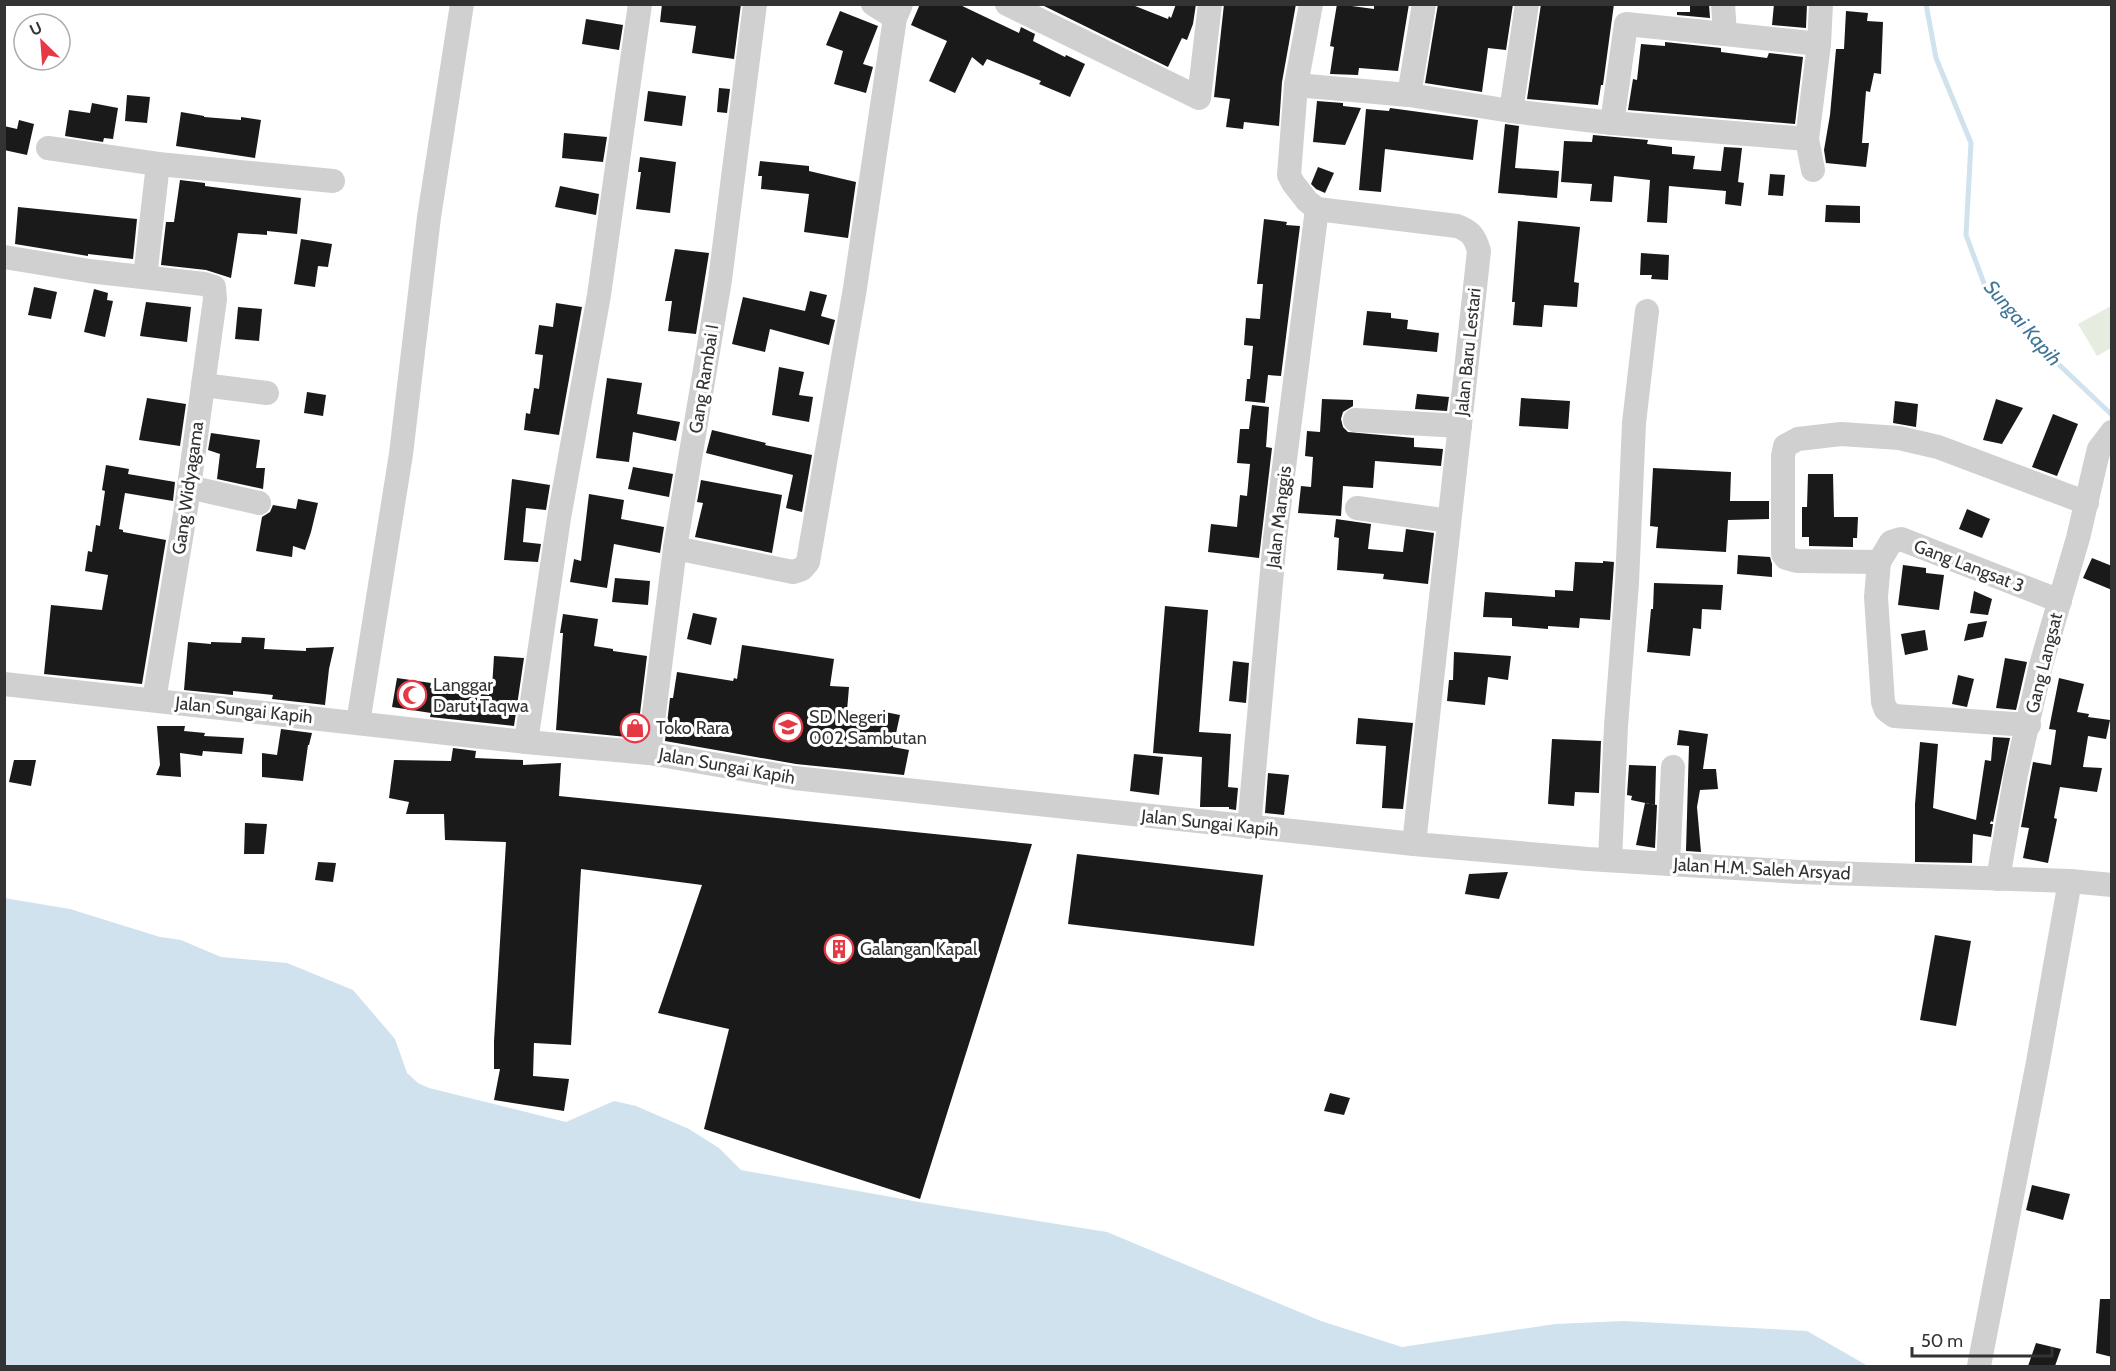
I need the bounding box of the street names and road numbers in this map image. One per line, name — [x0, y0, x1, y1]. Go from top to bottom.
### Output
street label: Jalan Baru Lestari — [1450, 287, 1486, 418]
street label: Gang Rambai I — [685, 323, 723, 435]
street label: Gang Widyagama — [168, 420, 208, 556]
street label: Jalan Manggis — [1262, 465, 1296, 570]
street label: Gang Langsat 3 — [1911, 535, 2027, 597]
street label: Gang Langsat — [2021, 611, 2067, 715]
street label: Jalan Sungai Kapih — [173, 692, 314, 728]
street label: Jalan Sungai Kapih — [656, 743, 797, 789]
street label: Jalan Sungai Kapih — [1139, 805, 1280, 841]
street label: Jalan H.M. Saleh Arsyad — [1672, 853, 1851, 885]

